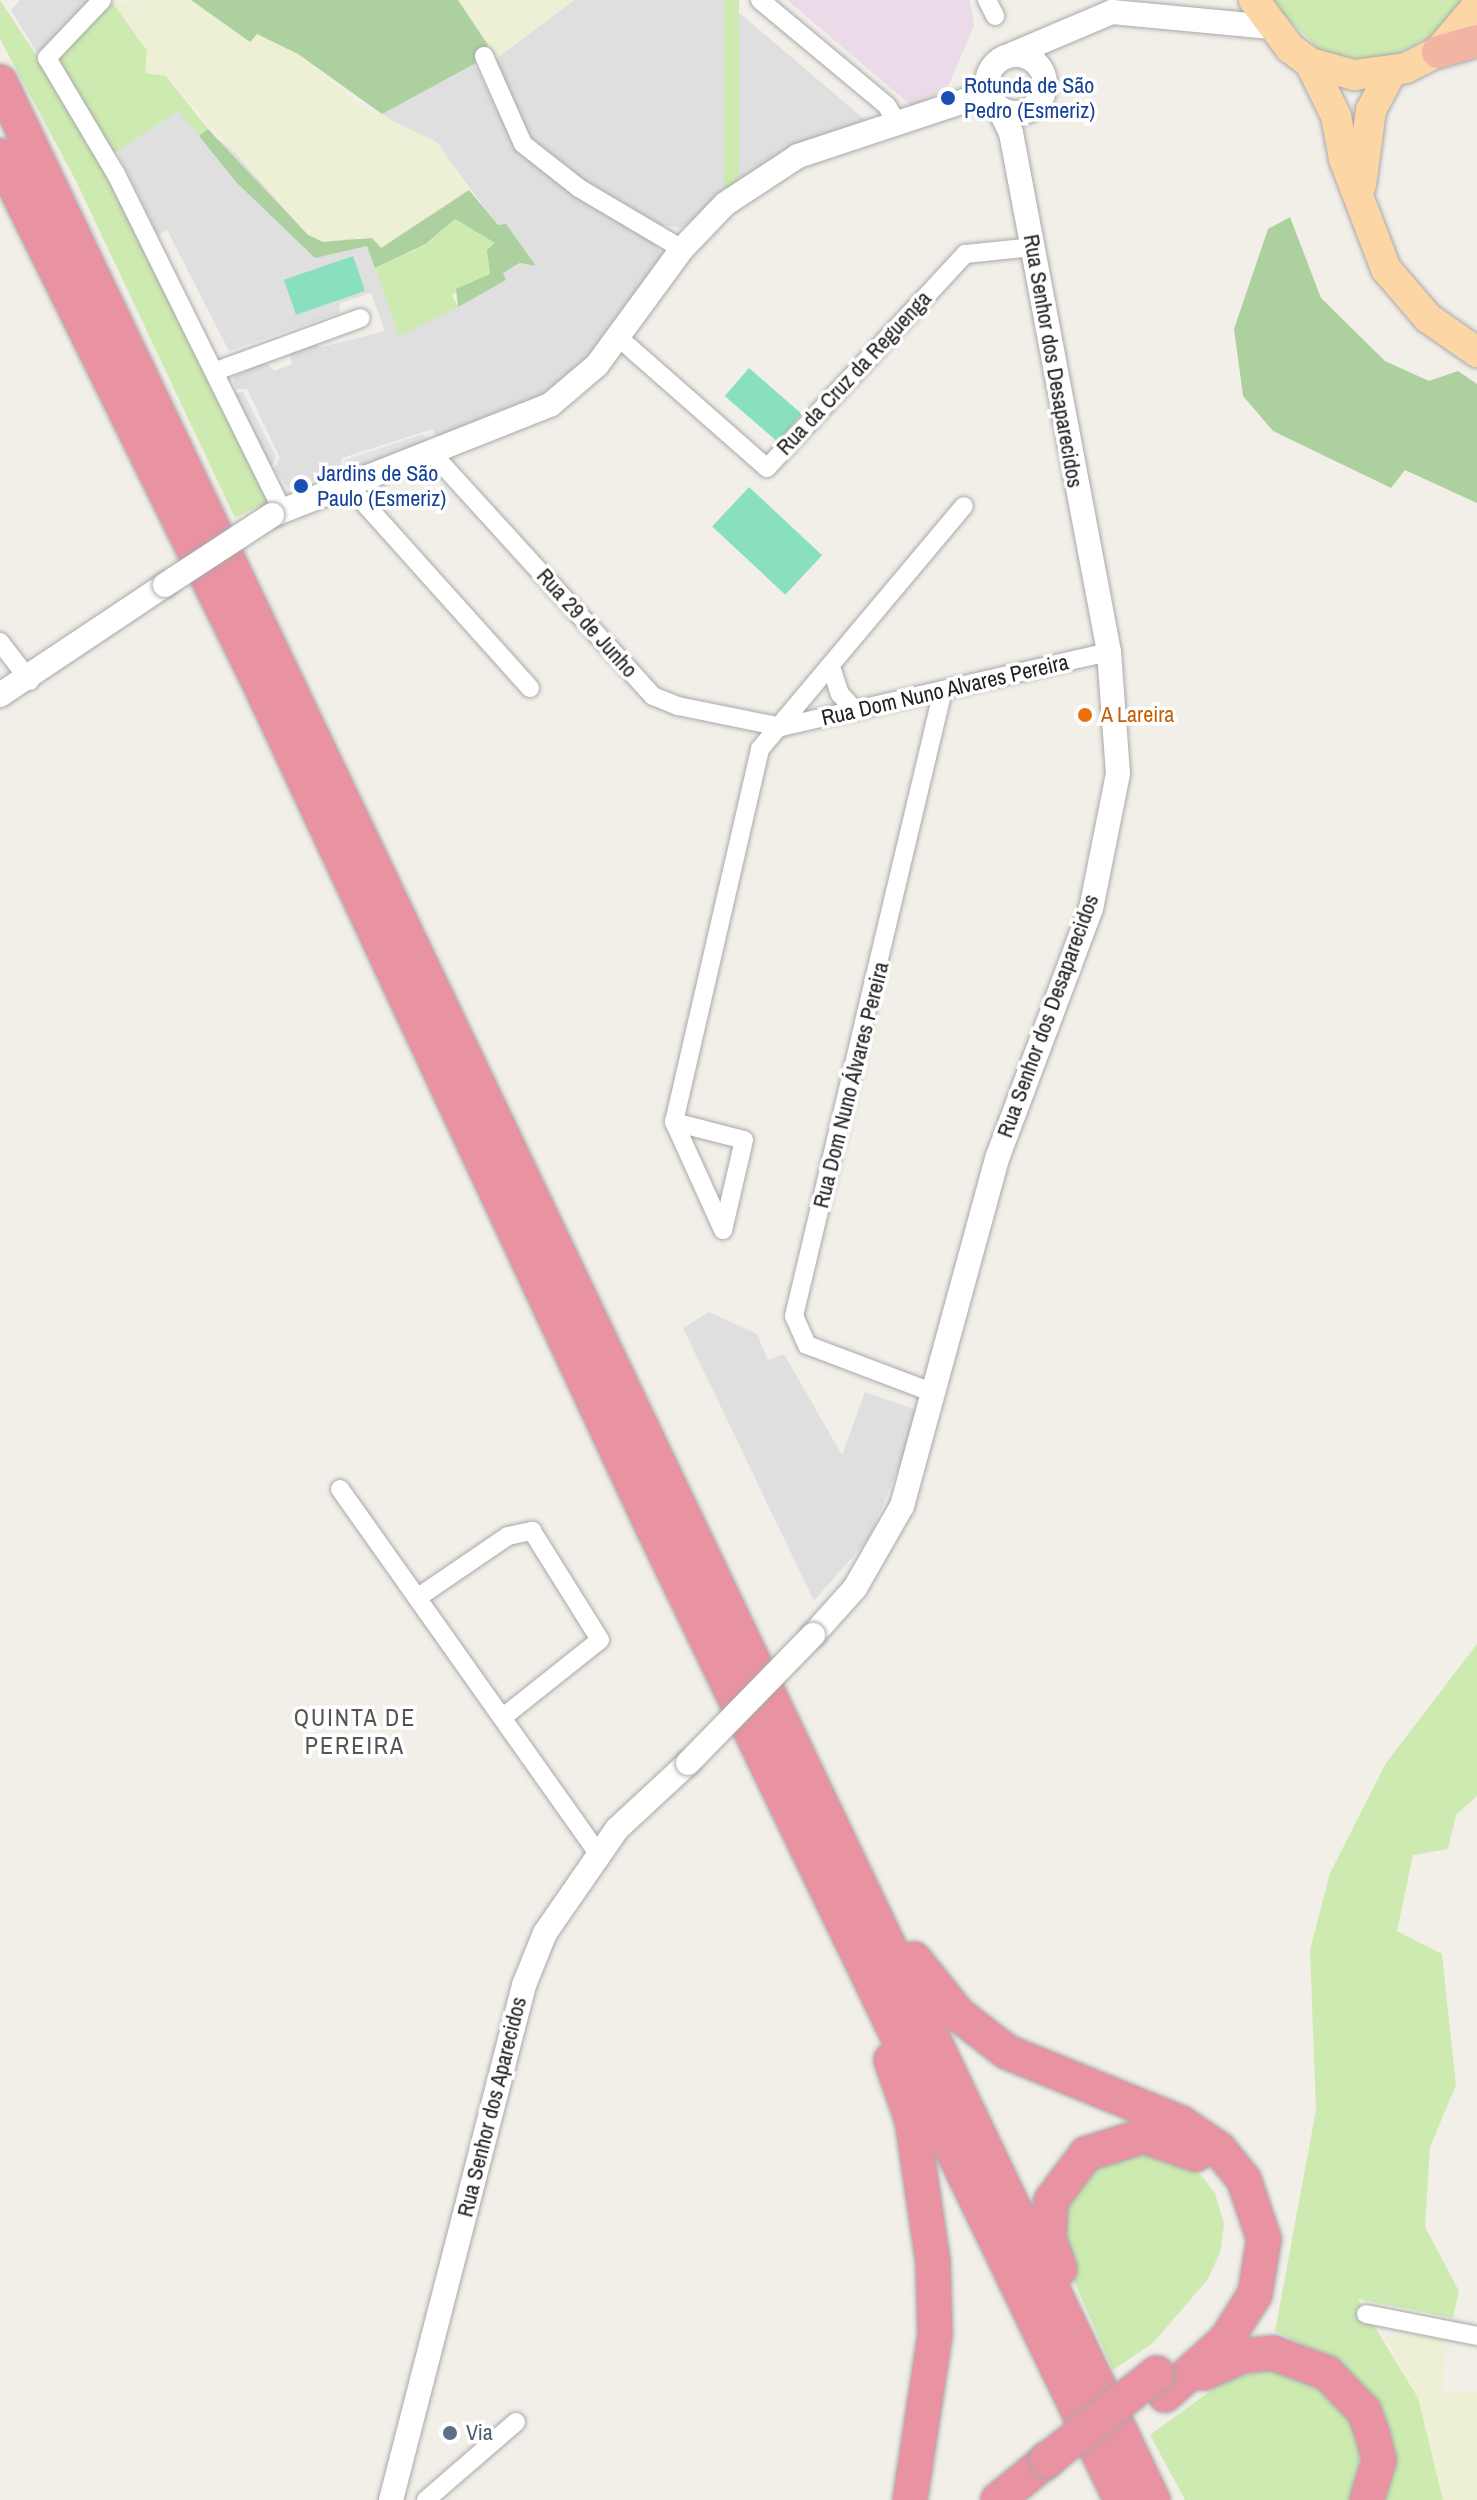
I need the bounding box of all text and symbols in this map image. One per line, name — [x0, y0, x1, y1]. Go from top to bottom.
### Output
place label: Rotunda de São Pedro (Esmeriz) — [964, 72, 1095, 124]
marker: Rotunda de São Pedro (Esmeriz) — [939, 89, 957, 107]
street label: Rua Senhor dos Desaparecidos — [1018, 232, 1088, 490]
street label: Rua da Cruz da Reguenga — [771, 286, 937, 460]
place label: Jardins de São Paulo (Esmeriz) — [317, 460, 446, 512]
marker: Jardins de São Paulo (Esmeriz) — [292, 477, 310, 495]
street label: Rua 29 de Junho — [531, 563, 643, 683]
street label: Rua Dom Nuno Alvares Pereira — [818, 649, 1072, 731]
place label: A Lareira — [1101, 702, 1175, 728]
marker: A Lareira — [1076, 706, 1094, 724]
street label: Rua Senhor dos Desaparecidos — [992, 891, 1104, 1141]
street label: Rua Dom Nuno Álvares Pereira — [808, 959, 894, 1211]
district label: QUINTA DE PEREIRA — [293, 1704, 417, 1760]
street label: Rua Senhor dos Aparecidos — [452, 1994, 532, 2220]
place label: Via — [466, 2420, 493, 2446]
marker: Via — [441, 2424, 459, 2442]

